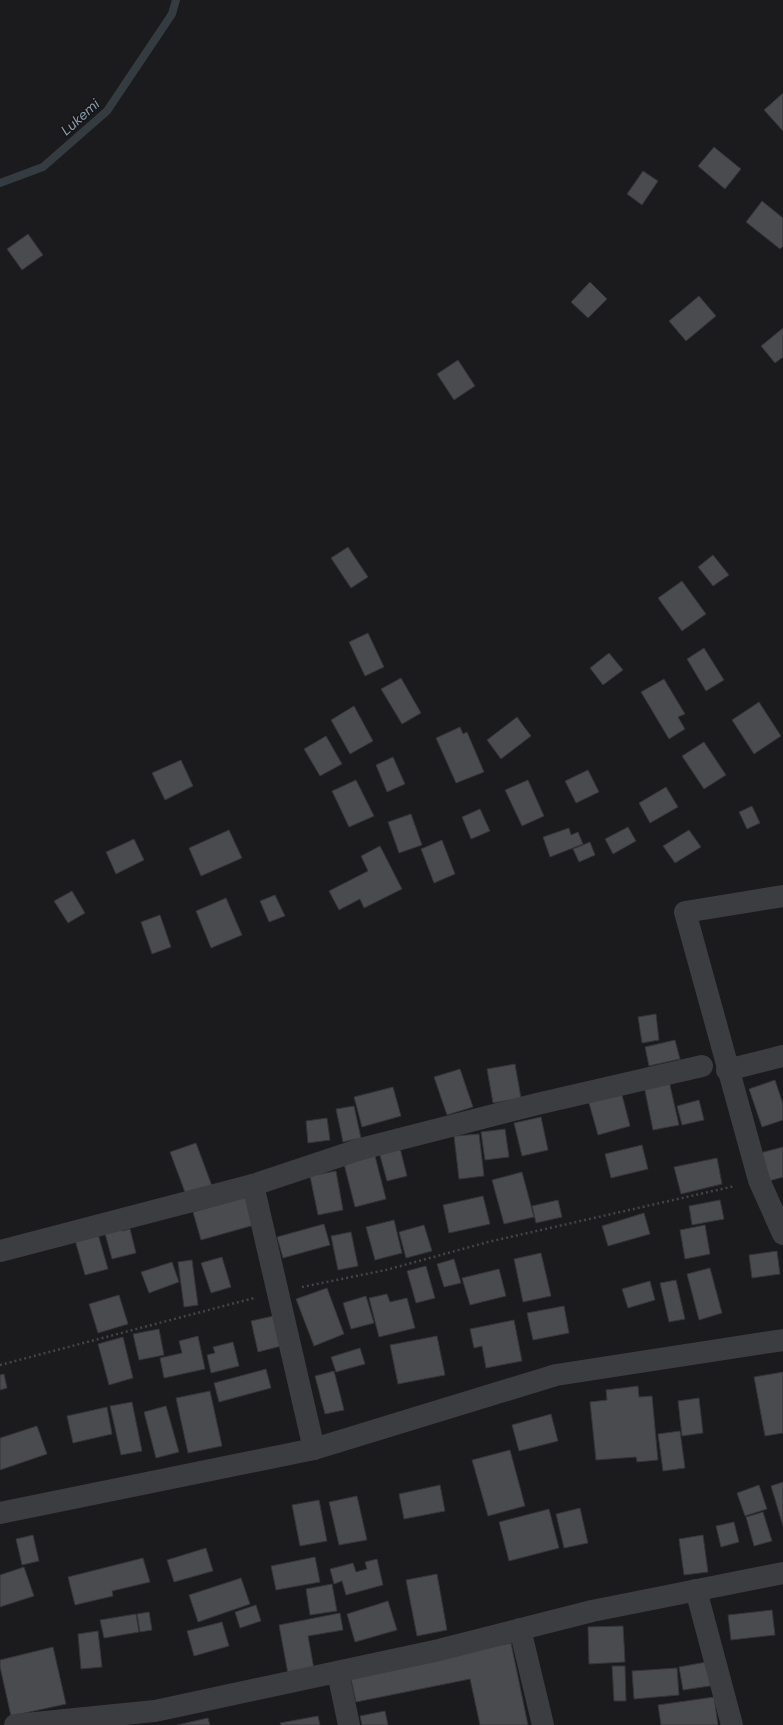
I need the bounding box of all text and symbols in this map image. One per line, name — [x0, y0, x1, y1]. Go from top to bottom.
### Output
water label: Lukemi — [57, 95, 104, 139]

